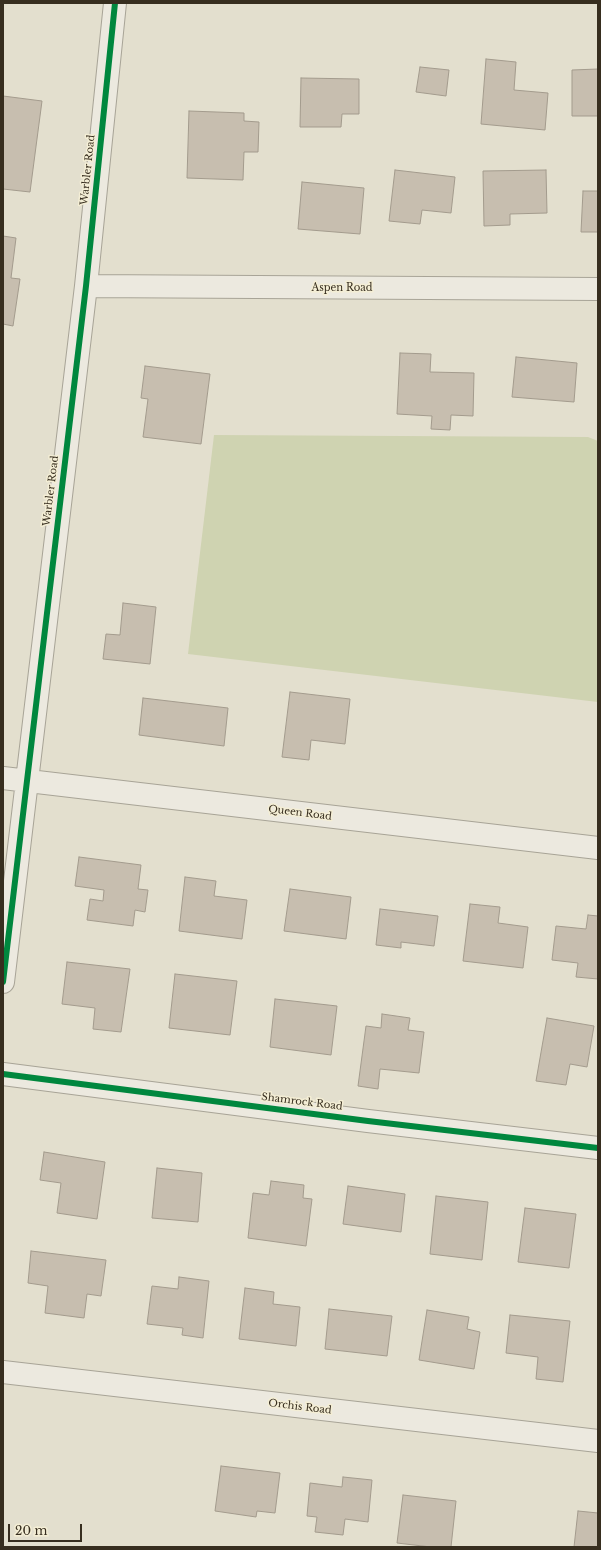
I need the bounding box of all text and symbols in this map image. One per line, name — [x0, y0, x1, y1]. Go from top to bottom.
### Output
street label: Warbler Road — [78, 134, 98, 206]
street label: Aspen Road — [311, 282, 373, 294]
street label: Warbler Road — [41, 455, 61, 527]
street label: Queen Road — [268, 803, 332, 823]
street label: Shamrock Road — [261, 1091, 343, 1113]
street label: Orchis Road — [268, 1397, 332, 1417]
scale bar — [10, 1516, 84, 1542]
text: 20 m — [15, 1523, 47, 1538]

